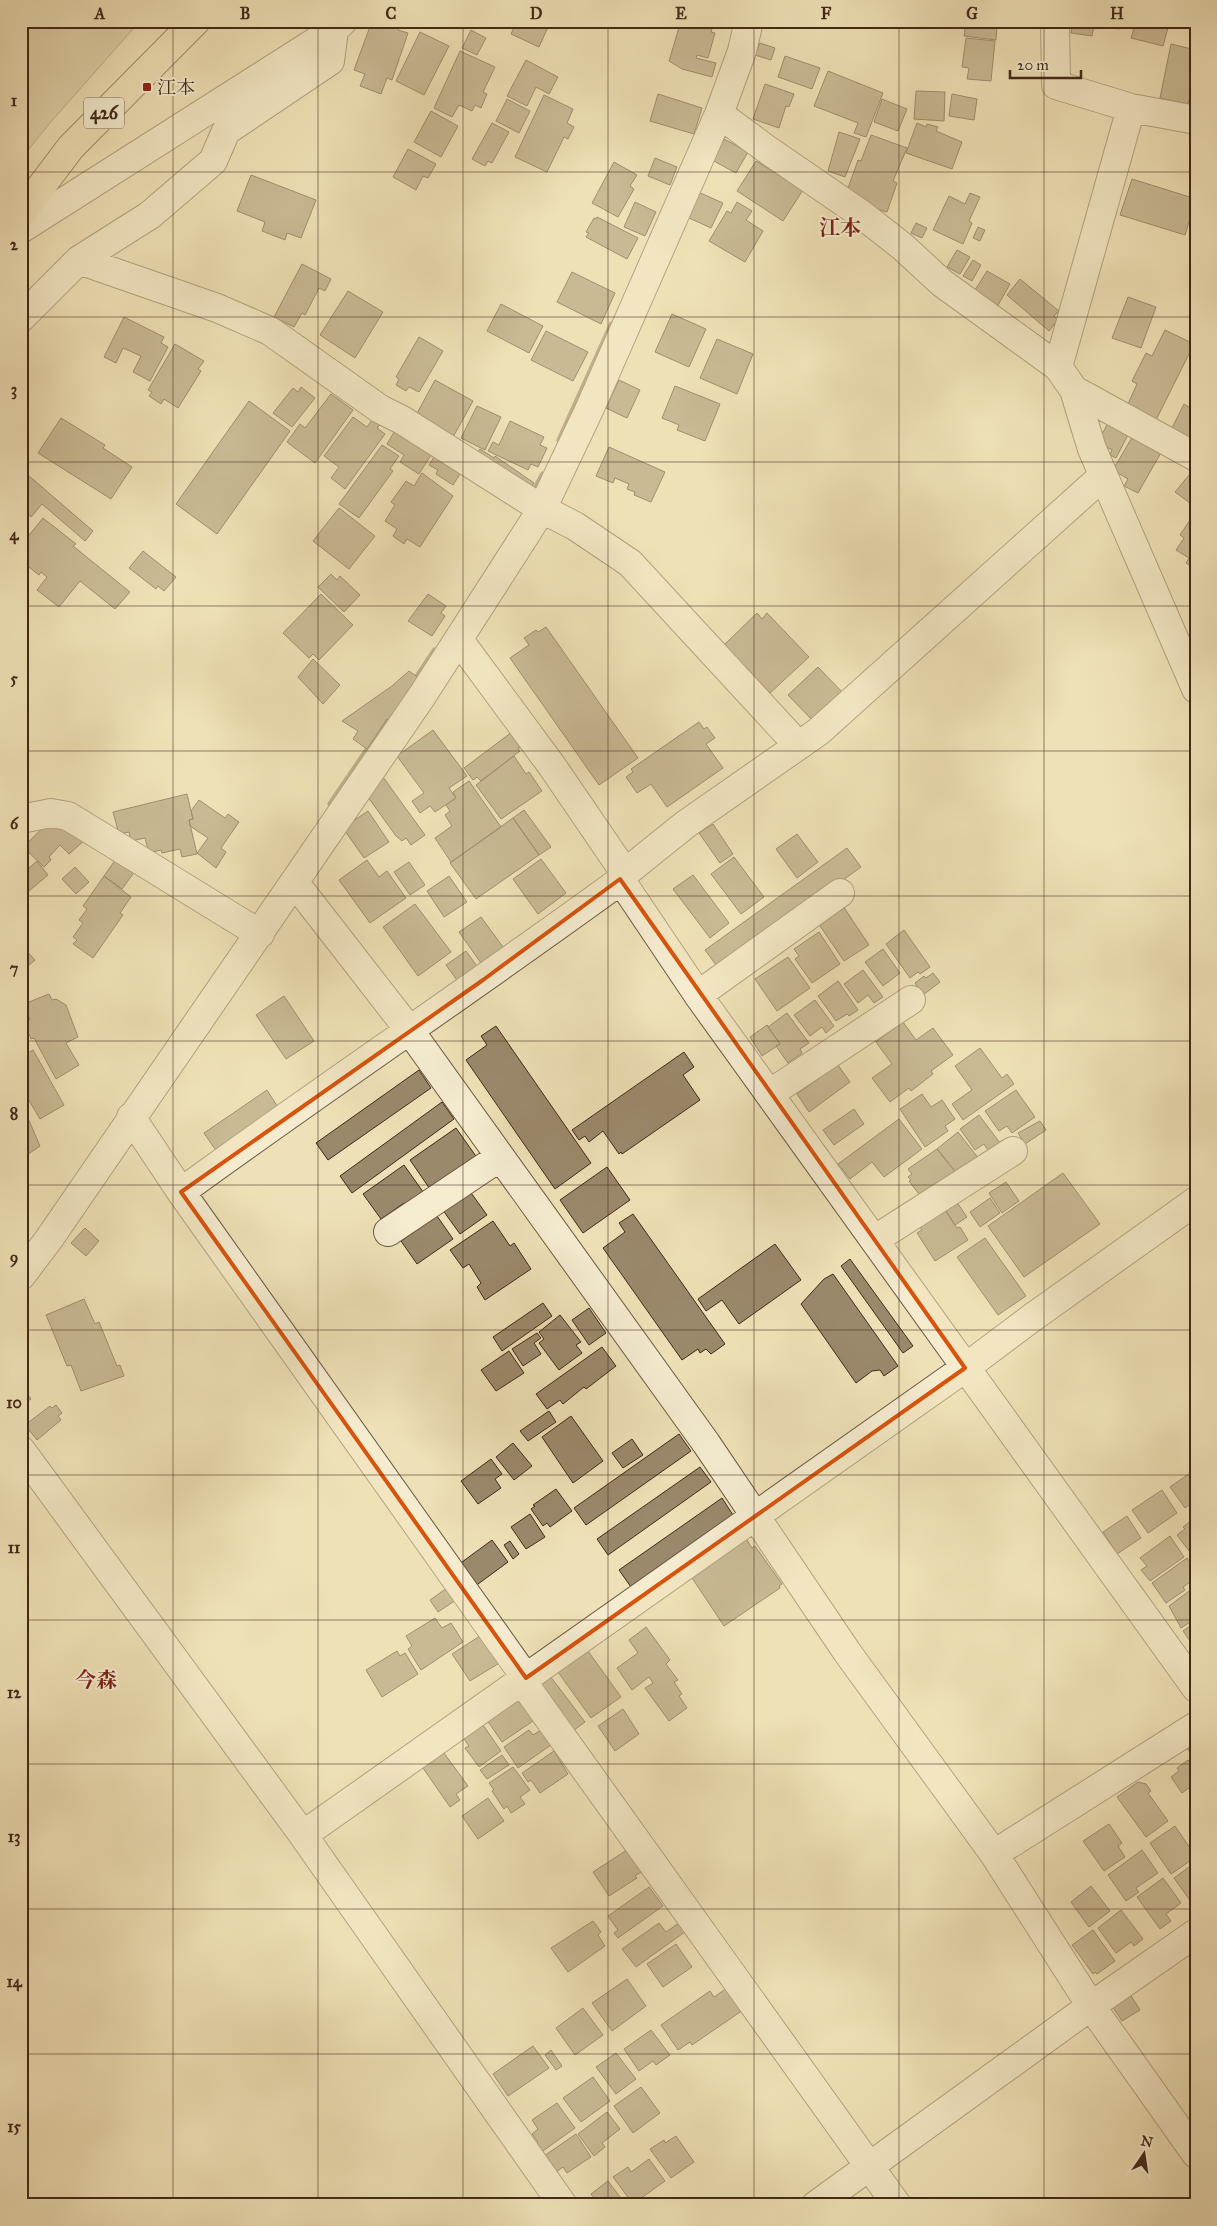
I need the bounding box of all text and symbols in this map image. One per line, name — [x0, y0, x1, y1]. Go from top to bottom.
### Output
text: A — [94, 4, 106, 23]
text: B — [240, 4, 250, 23]
text: C — [386, 4, 397, 23]
text: D — [530, 4, 543, 23]
text: E — [675, 4, 687, 23]
text: F — [821, 4, 832, 23]
text: G — [966, 4, 978, 23]
text: H — [1110, 4, 1124, 23]
scale bar — [1010, 48, 1081, 80]
text: 20 m — [1017, 56, 1049, 74]
place label: 江本 — [157, 76, 195, 99]
marker: 江本 — [141, 81, 153, 93]
text: 1 — [11, 91, 18, 110]
road number: 426 — [84, 98, 124, 128]
district label: 江本 — [819, 215, 861, 241]
text: 2 — [10, 235, 19, 254]
text: 3 — [11, 380, 17, 400]
text: 4 — [10, 525, 20, 545]
text: 5 — [10, 669, 18, 688]
text: 6 — [10, 814, 19, 833]
text: 7 — [10, 959, 19, 978]
text: 8 — [10, 1104, 18, 1123]
text: 9 — [10, 1248, 18, 1268]
text: 10 — [6, 1393, 22, 1412]
text: 11 — [8, 1538, 21, 1557]
district label: 今森 — [75, 1667, 117, 1693]
text: 12 — [7, 1683, 22, 1702]
text: 13 — [8, 1827, 20, 1847]
text: 14 — [6, 1972, 23, 1992]
text: 15 — [7, 2117, 21, 2136]
north arrow — [1120, 2128, 1170, 2178]
text: N — [1139, 2132, 1155, 2151]

